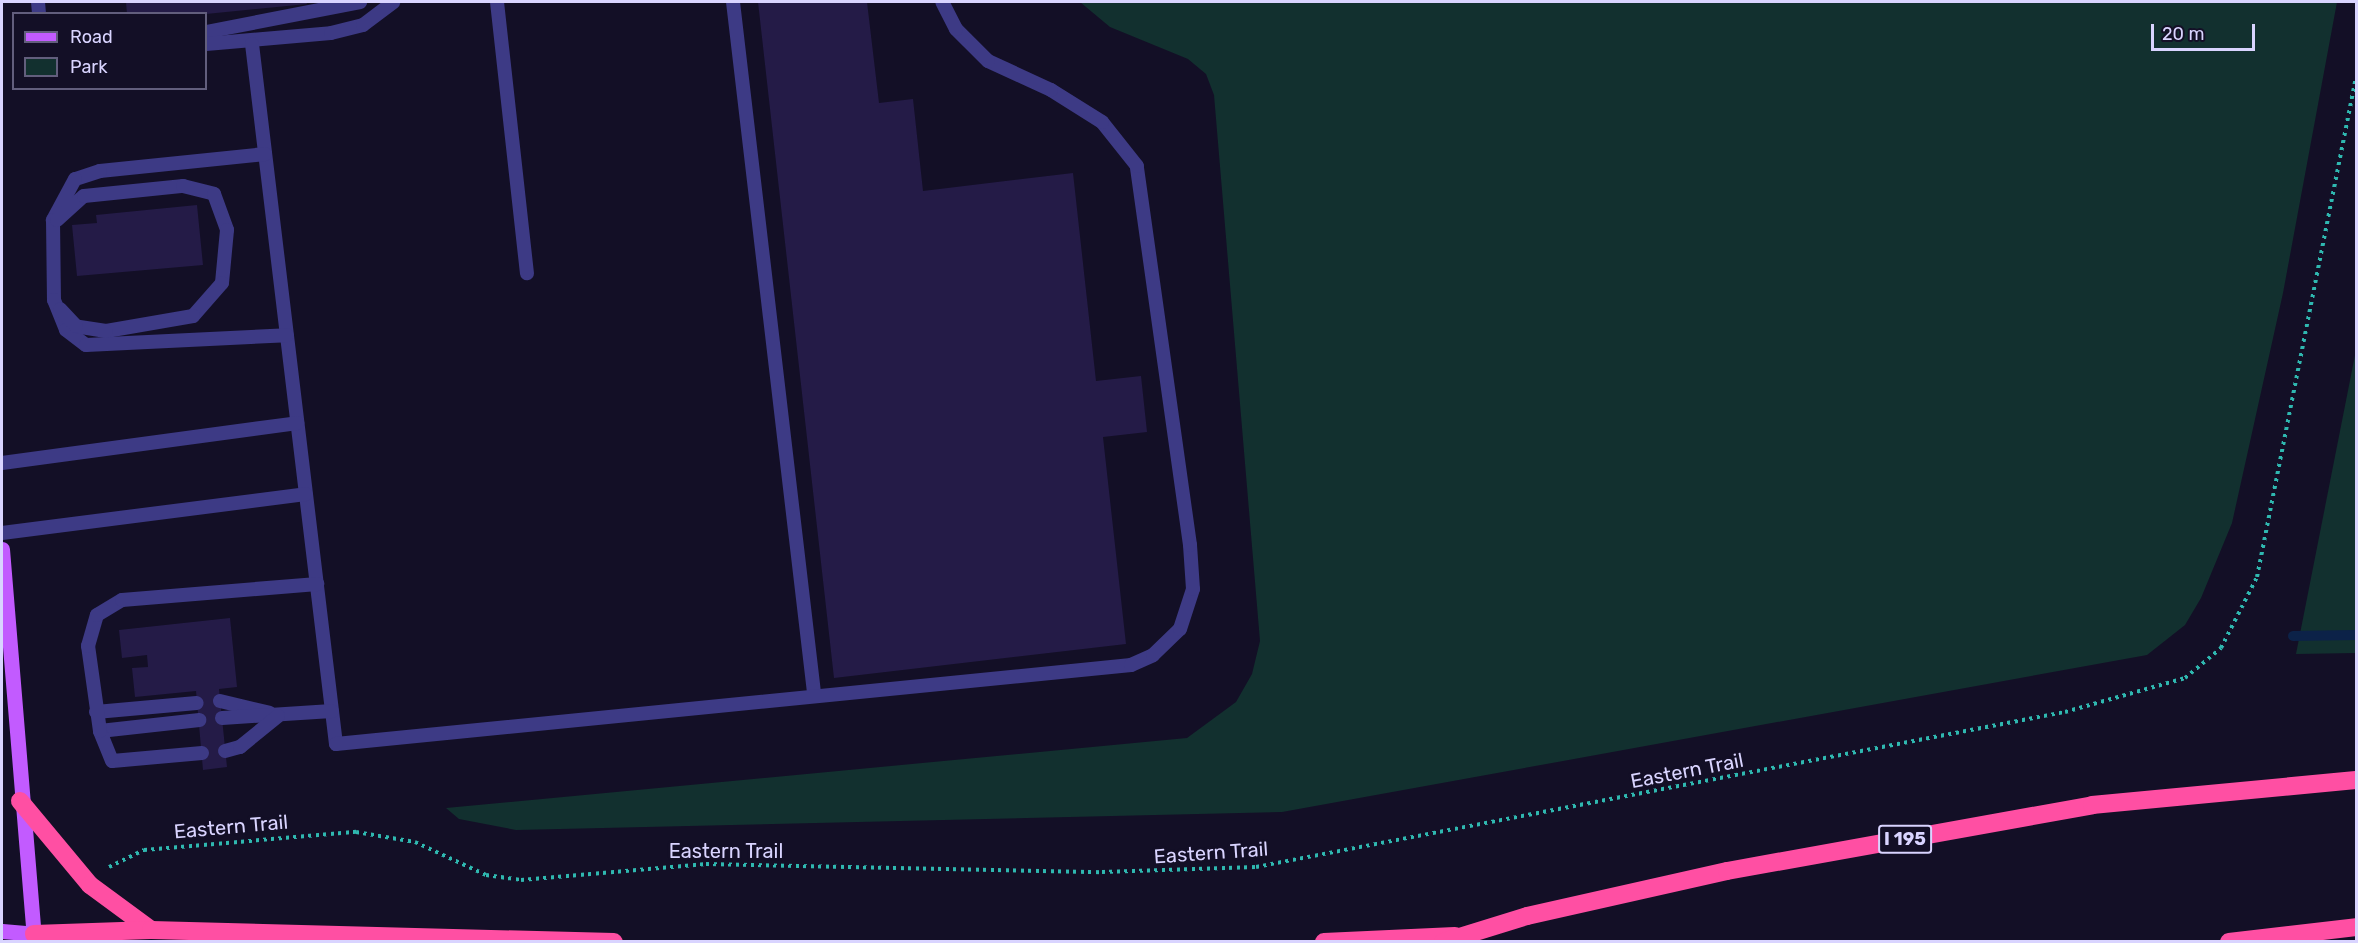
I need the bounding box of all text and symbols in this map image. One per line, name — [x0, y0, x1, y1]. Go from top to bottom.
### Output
legend — [12, 12, 207, 90]
scale bar — [2154, 12, 2258, 50]
text: 20 m — [2162, 23, 2204, 45]
text: Road — [70, 26, 113, 48]
text: Park — [70, 56, 107, 78]
street label: Eastern Trail — [1628, 748, 1746, 794]
street label: Eastern Trail — [173, 810, 289, 844]
road number: I 195 — [1878, 824, 1932, 854]
street label: Eastern Trail — [1153, 837, 1269, 869]
street label: Eastern Trail — [668, 839, 784, 863]

